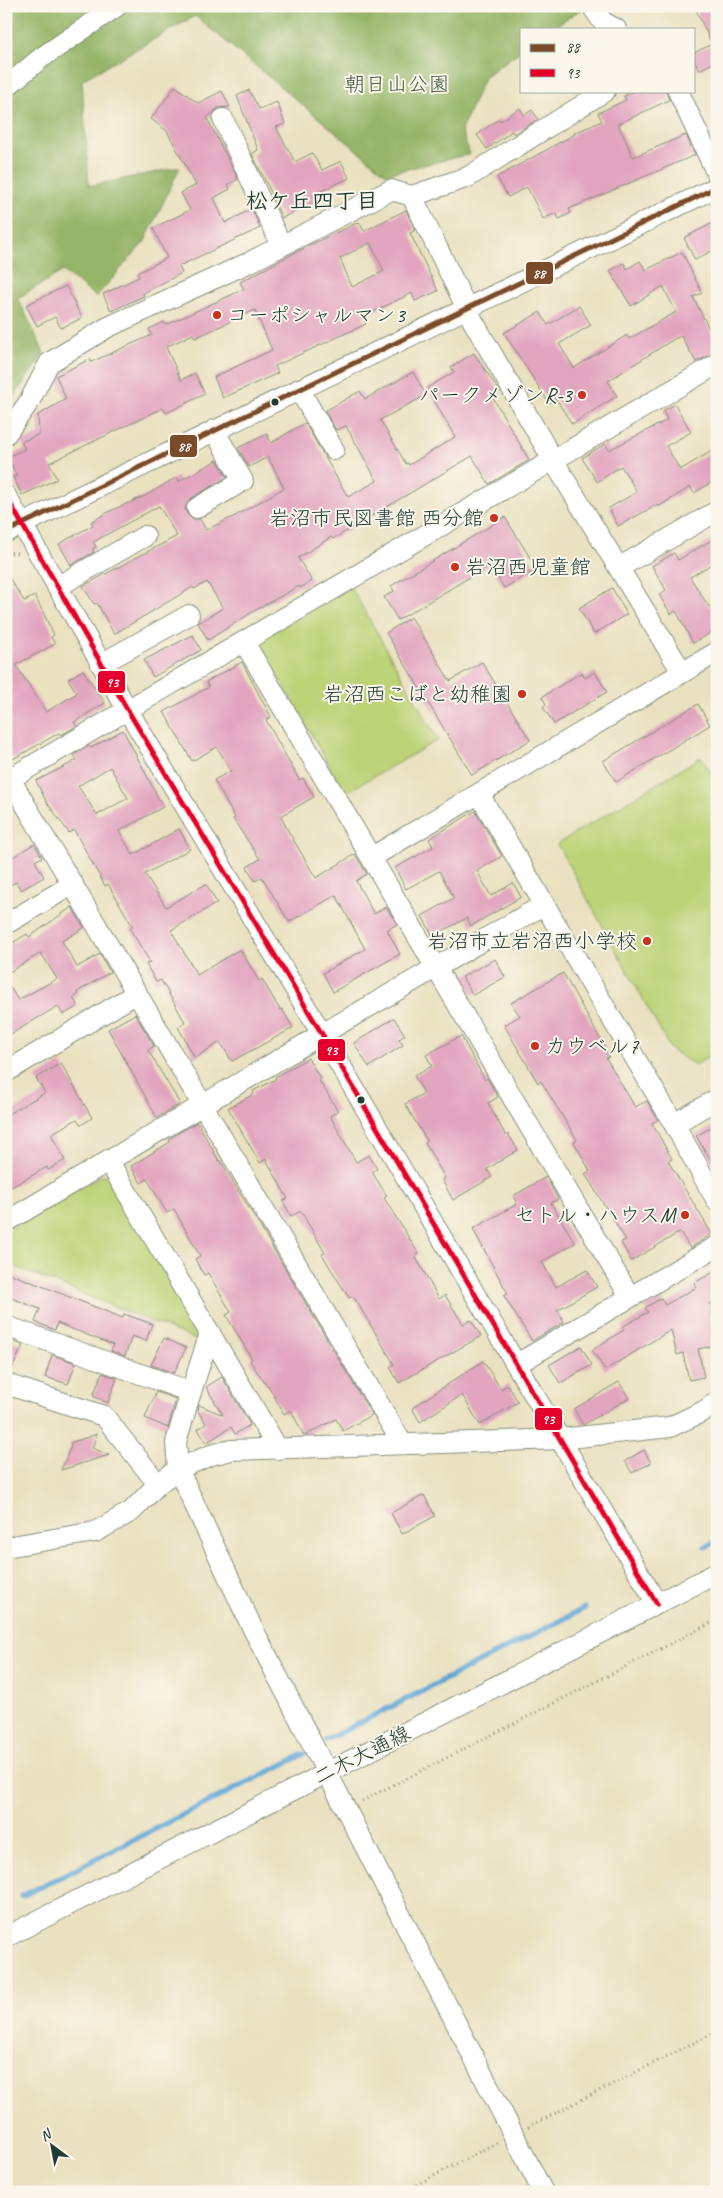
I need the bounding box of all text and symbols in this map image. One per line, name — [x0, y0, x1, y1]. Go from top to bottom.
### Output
legend — [520, 28, 696, 92]
text: 88 — [566, 38, 581, 57]
text: 93 — [566, 64, 581, 83]
park label: 朝日山公園 — [345, 71, 450, 97]
district label: 松ケ丘四丁目 — [246, 187, 378, 215]
line badge: 88 — [525, 261, 554, 285]
text: 88 — [533, 265, 547, 282]
place label: コーポシャルマン3 — [227, 302, 406, 328]
marker: コーポシャルマン3 — [211, 309, 223, 321]
place label: パークメゾンR-3 — [418, 382, 574, 408]
marker: パークメゾンR-3 — [576, 389, 588, 401]
unlabelled marker — [270, 397, 280, 407]
line badge: 88 — [169, 434, 198, 458]
text: 88 — [178, 438, 192, 455]
place label: 岩沼市民図書館 西分館 — [269, 505, 484, 531]
marker: 岩沼市民図書館 西分館 — [488, 512, 500, 524]
place label: 岩沼西児童館 — [465, 554, 591, 580]
marker: 岩沼西児童館 — [449, 561, 461, 573]
line badge: 93 — [97, 670, 126, 694]
text: 93 — [106, 674, 120, 691]
place label: 岩沼西こばと幼稚園 — [323, 681, 512, 707]
marker: 岩沼西こばと幼稚園 — [516, 688, 528, 700]
place label: 岩沼市立岩沼西小学校 — [427, 928, 637, 954]
marker: 岩沼市立岩沼西小学校 — [641, 935, 653, 947]
place label: カウベル7 — [545, 1033, 640, 1059]
line badge: 93 — [317, 1038, 346, 1062]
marker: カウベル7 — [529, 1040, 541, 1052]
text: 93 — [325, 1042, 339, 1059]
unlabelled marker — [356, 1095, 366, 1105]
place label: セトル・ハウスM — [514, 1202, 677, 1228]
marker: セトル・ハウスM — [679, 1209, 691, 1221]
line badge: 93 — [534, 1407, 563, 1431]
text: 93 — [542, 1411, 556, 1428]
street label: 二木大通線 — [309, 1720, 415, 1790]
north arrow — [28, 2120, 78, 2170]
text: N — [37, 2125, 56, 2145]

